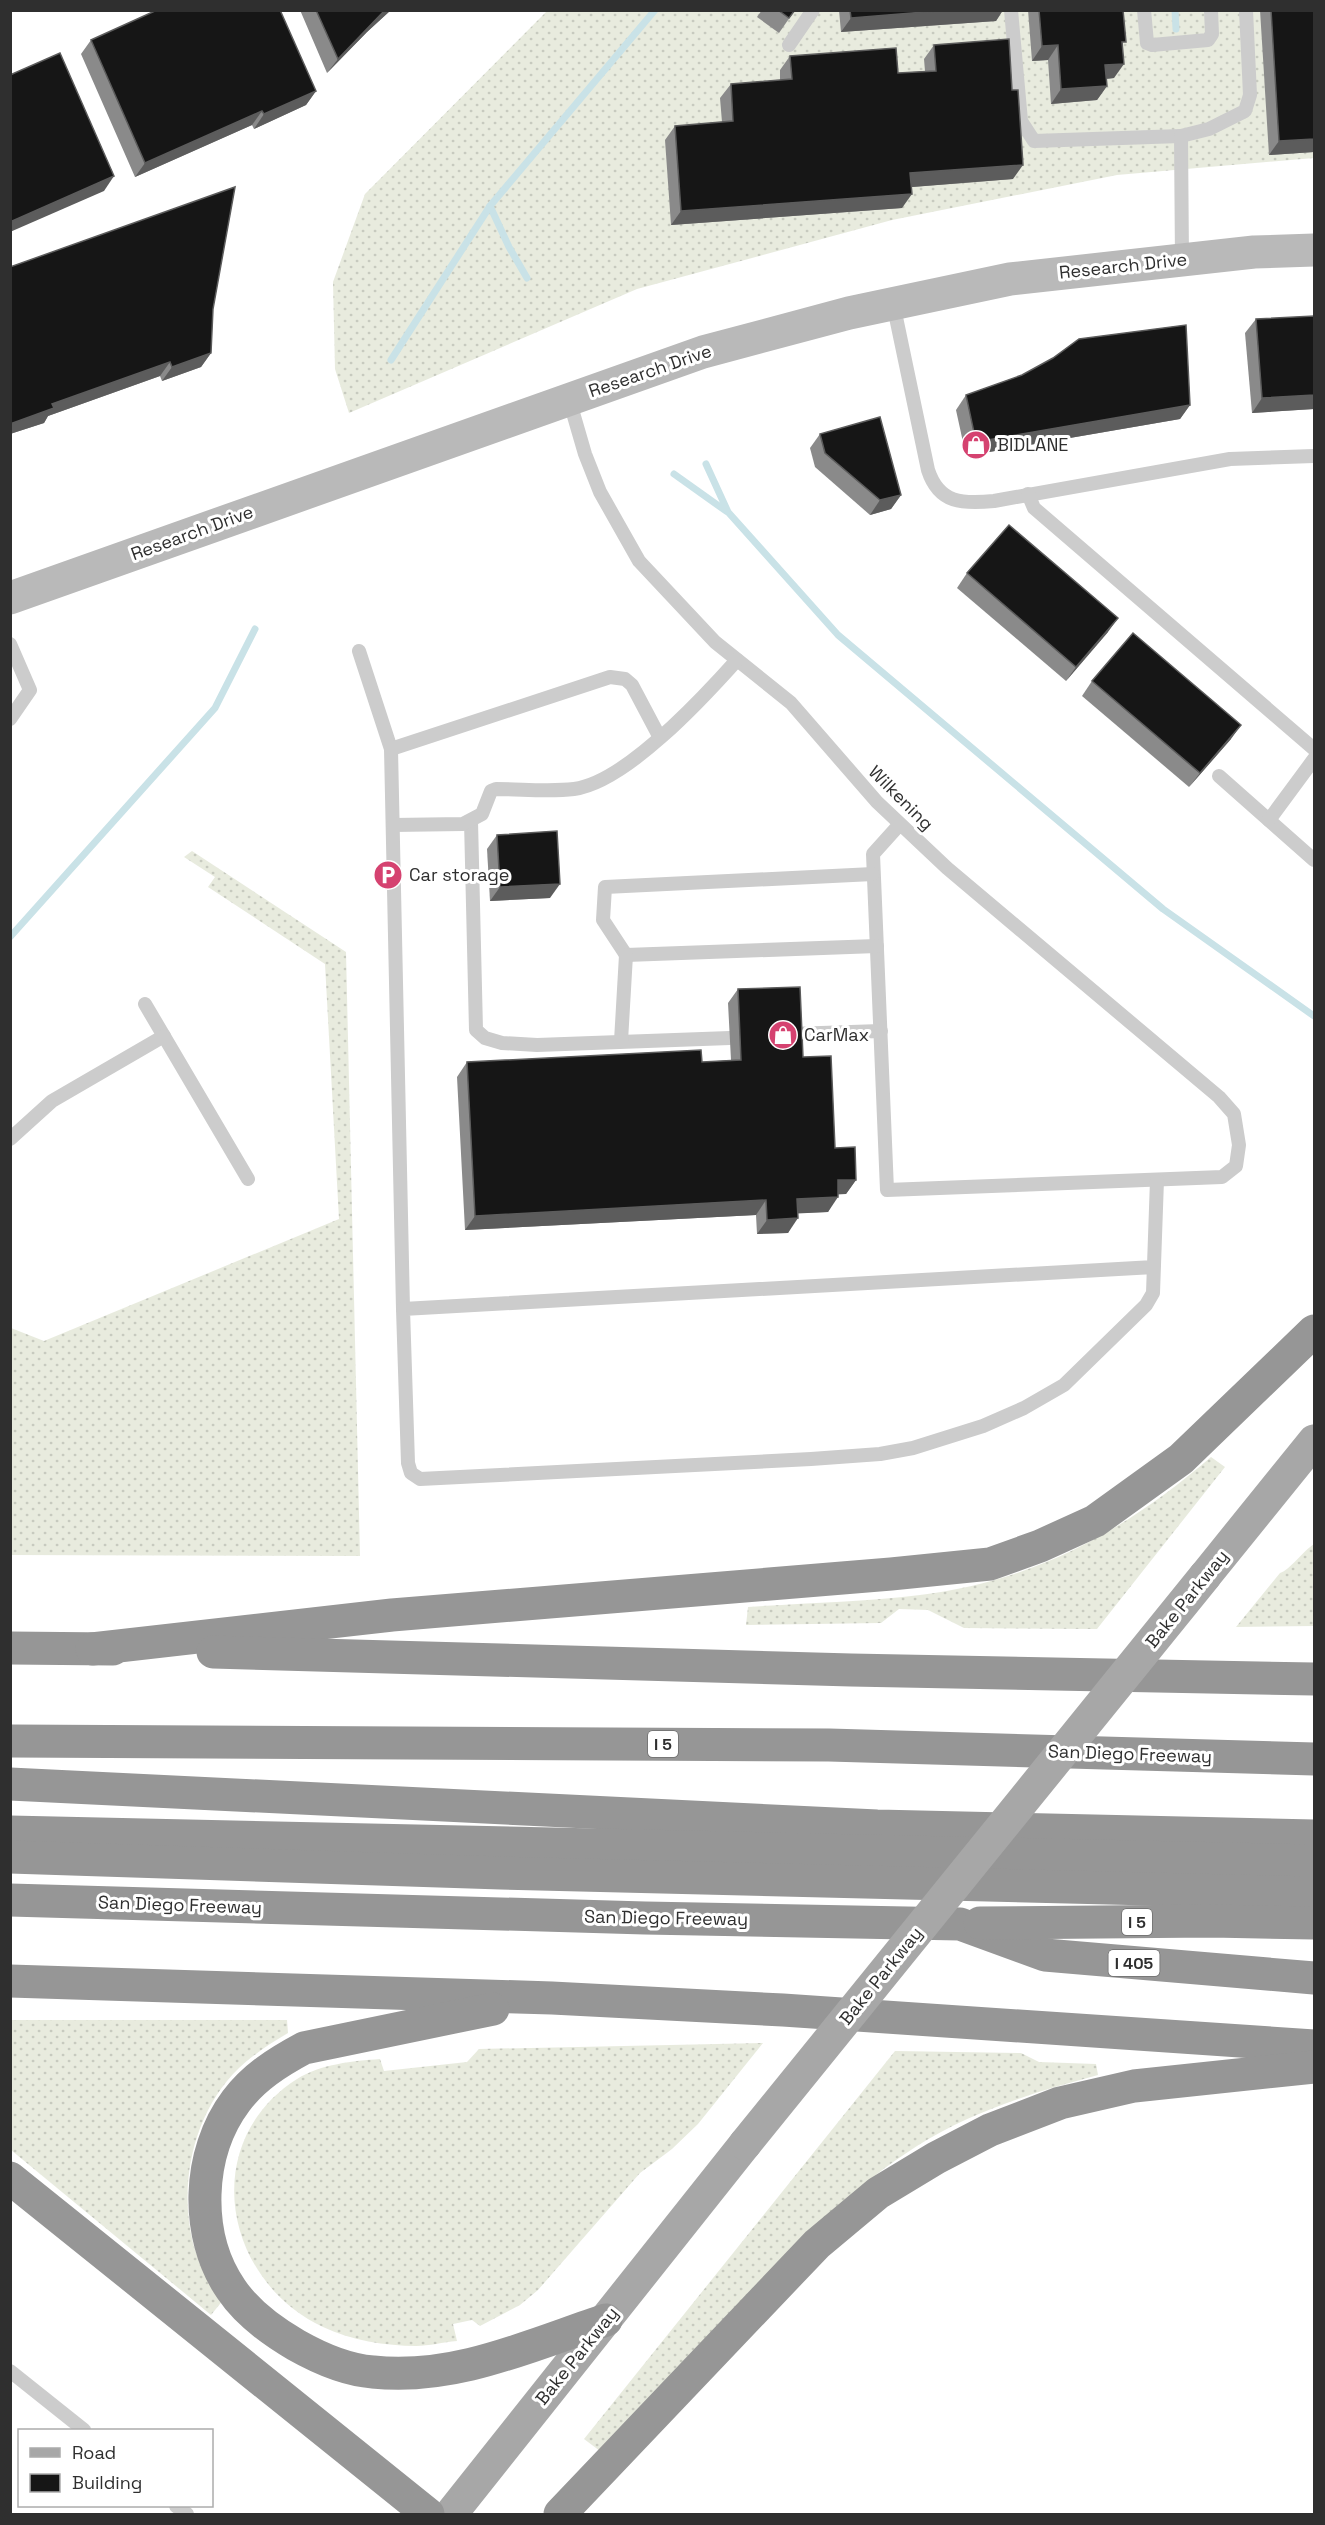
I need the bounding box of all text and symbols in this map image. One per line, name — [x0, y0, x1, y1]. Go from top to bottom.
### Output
street label: Research Drive — [1058, 247, 1188, 284]
street label: Research Drive — [585, 339, 714, 402]
shop icon: BIDLANE — [960, 429, 992, 461]
place label: BIDLANE — [997, 433, 1068, 456]
street label: Research Drive — [128, 500, 256, 565]
street label: Wilkening — [864, 760, 939, 835]
parking icon: Car storage — [372, 859, 404, 891]
place label: Car storage — [409, 863, 509, 886]
shop icon: CarMax — [767, 1019, 799, 1051]
place label: CarMax — [804, 1023, 869, 1046]
street label: Bake Parkway — [1140, 1545, 1233, 1652]
road number: I 5 — [648, 1731, 678, 1757]
street label: San Diego Freeway — [1048, 1739, 1212, 1768]
street label: San Diego Freeway — [98, 1890, 262, 1919]
street label: San Diego Freeway — [584, 1905, 748, 1930]
road number: I 5 — [1122, 1909, 1152, 1935]
street label: Bake Parkway — [834, 1922, 927, 2029]
road number: I 405 — [1108, 1950, 1160, 1976]
street label: Bake Parkway — [530, 2302, 623, 2409]
legend — [18, 2429, 213, 2507]
text: Road — [72, 2441, 116, 2464]
text: Building — [72, 2471, 142, 2494]

